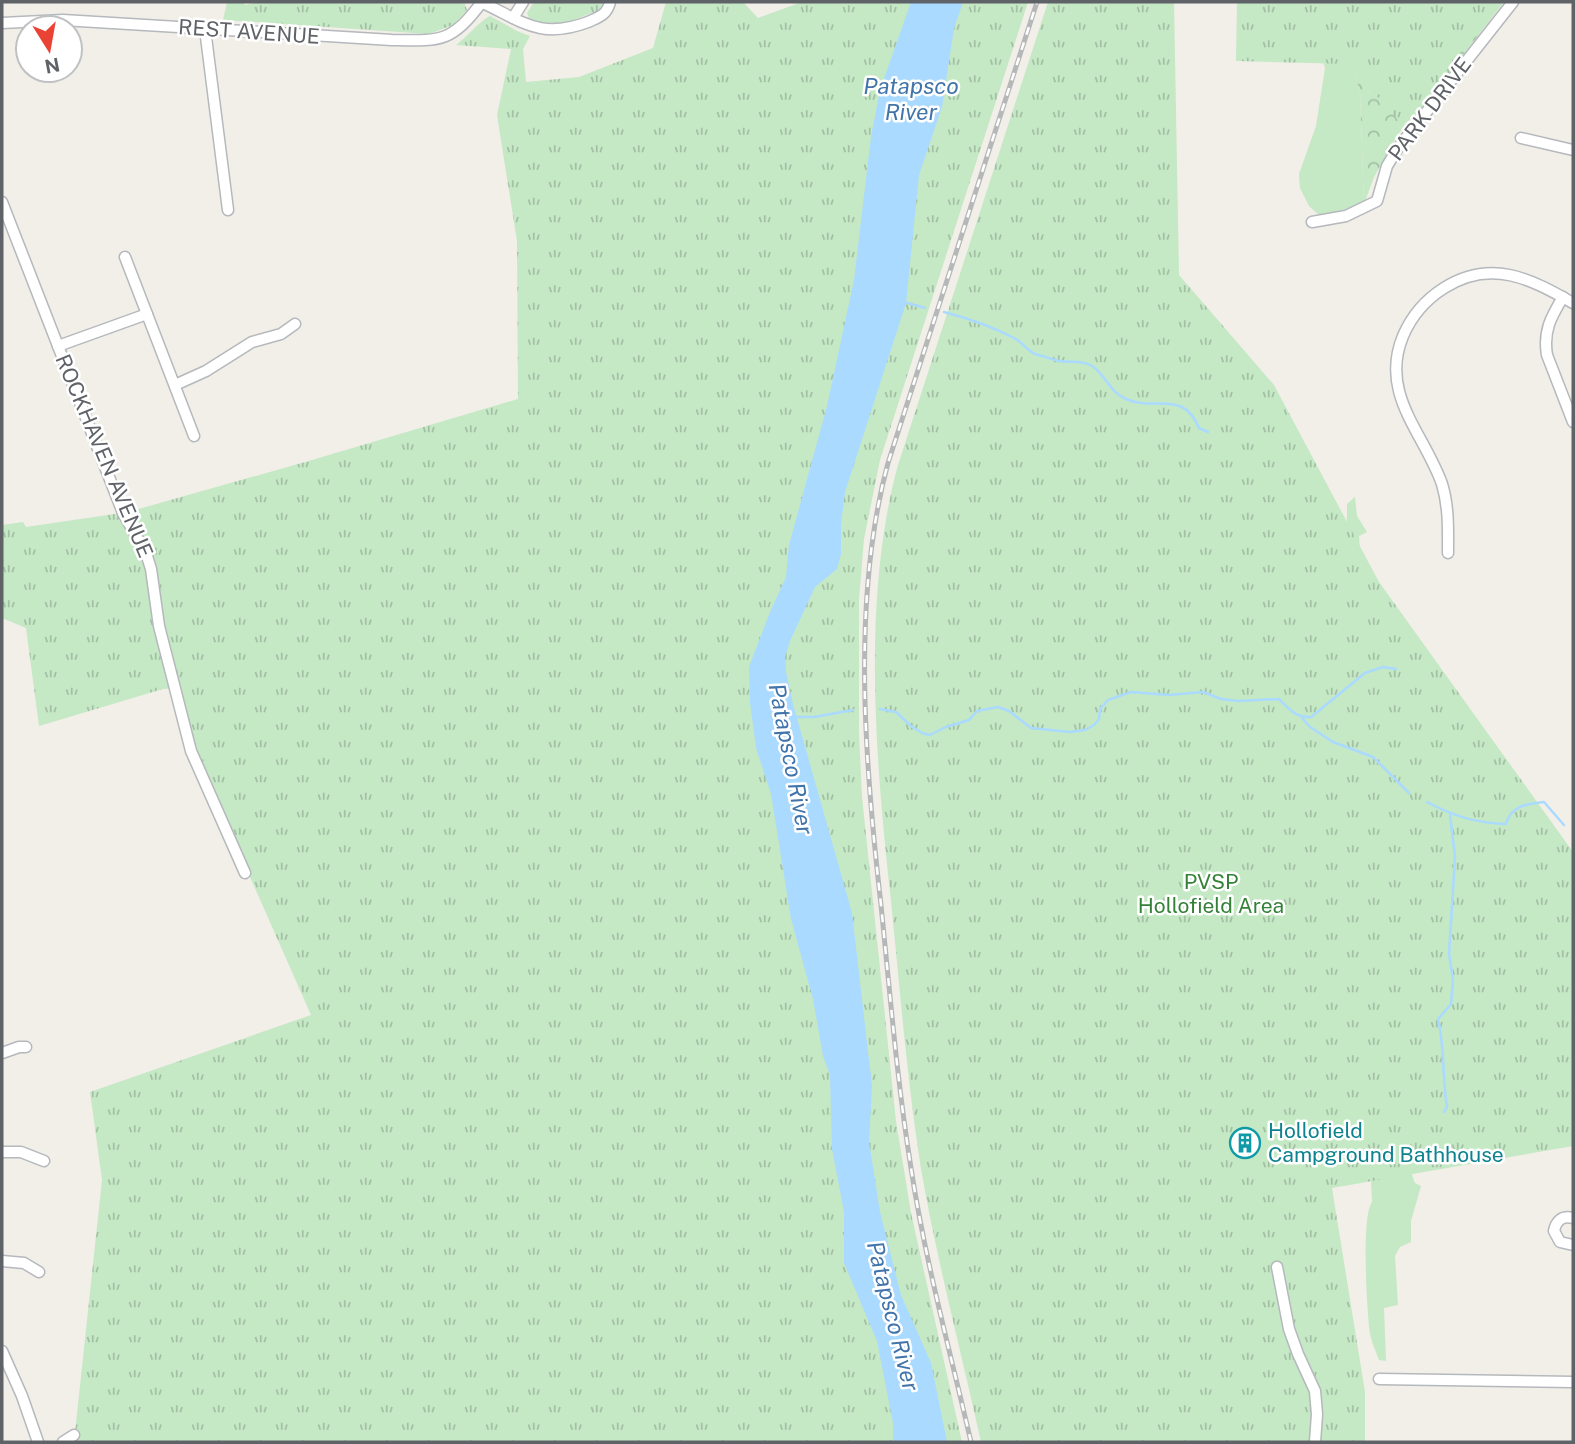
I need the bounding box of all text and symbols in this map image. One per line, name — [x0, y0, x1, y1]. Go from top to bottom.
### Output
north arrow — [14, 14, 84, 84]
street label: REST AVENUE — [177, 14, 321, 49]
street label: PARK DRIVE — [1383, 52, 1476, 165]
text: N — [43, 53, 62, 78]
water label: Patapsco River — [863, 72, 959, 125]
street label: ROCKHAVEN AVENUE — [50, 350, 159, 561]
water label: Patapsco River — [764, 681, 819, 837]
park label: PVSP Hollofield Area — [1138, 869, 1284, 918]
place label: Hollofield Campground Bathhouse — [1268, 1118, 1504, 1167]
building icon: Hollofield Campground Bathhouse — [1228, 1126, 1262, 1160]
water label: Patapsco River — [862, 1238, 925, 1394]

